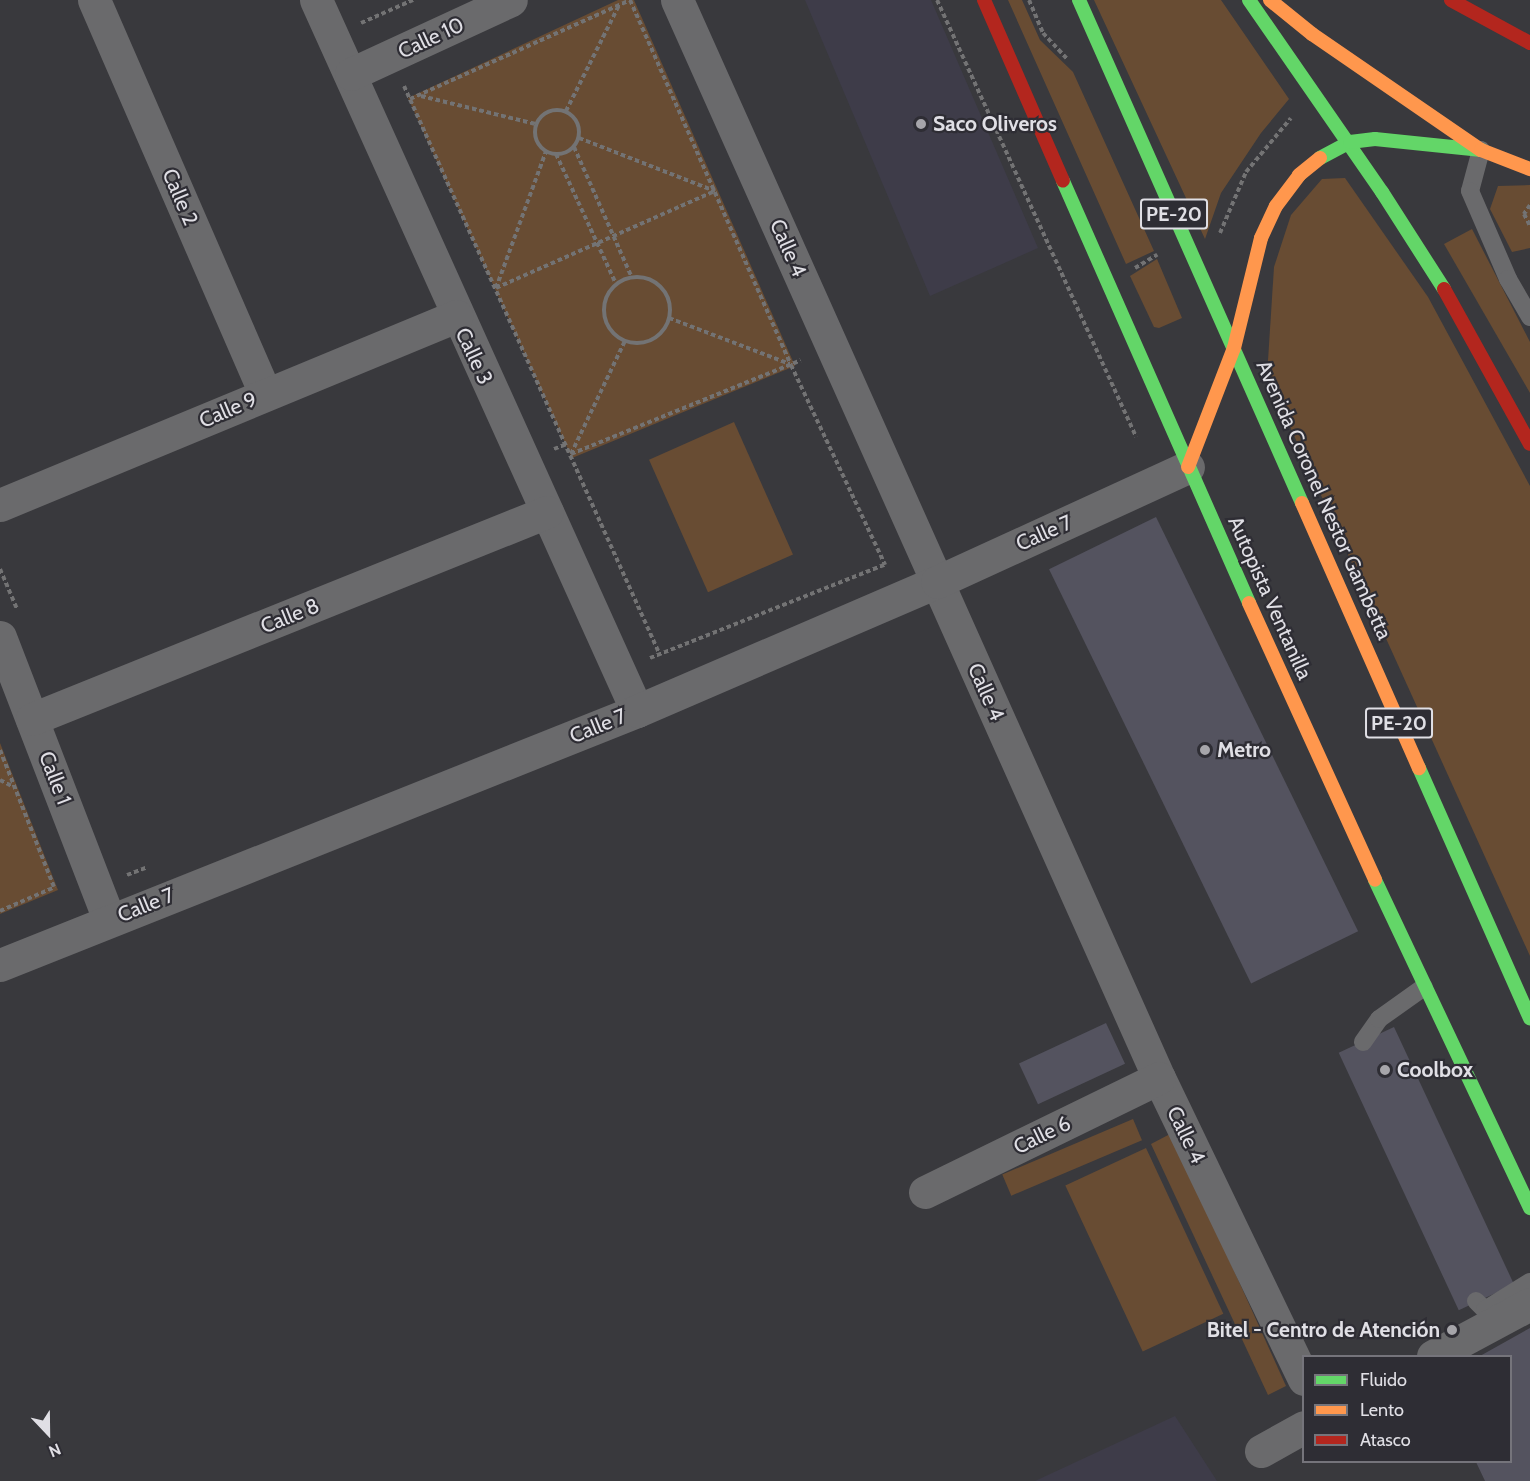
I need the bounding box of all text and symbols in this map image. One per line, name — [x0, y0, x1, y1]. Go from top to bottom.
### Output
street label: Calle 10 — [394, 12, 468, 64]
place label: Saco Oliveros — [933, 111, 1057, 137]
marker: Saco Oliveros — [914, 117, 928, 131]
street label: Calle 2 — [157, 165, 203, 229]
road number: PE-20 — [1140, 197, 1208, 231]
street label: Calle 4 — [764, 215, 812, 281]
street label: Calle 3 — [450, 324, 498, 388]
street label: Avenida Coronel Nestor Gambetta — [1251, 356, 1397, 644]
street label: Calle 9 — [195, 387, 261, 433]
street label: Calle 7 — [1012, 510, 1076, 556]
street label: Autopista Ventanilla — [1223, 512, 1317, 684]
street label: Calle 8 — [257, 593, 323, 639]
street label: Calle 4 — [962, 659, 1010, 725]
street label: Calle 7 — [566, 703, 630, 749]
road number: PE-20 — [1364, 706, 1434, 740]
place label: Metro — [1217, 737, 1271, 763]
marker: Metro — [1198, 743, 1212, 757]
street label: Calle 1 — [33, 748, 77, 808]
street label: Calle 7 — [114, 882, 178, 928]
place label: Coolbox — [1397, 1057, 1473, 1083]
marker: Coolbox — [1378, 1063, 1392, 1077]
street label: Calle 4 — [1161, 1102, 1211, 1168]
street label: Calle 6 — [1009, 1110, 1075, 1160]
place label: Bitel - Centro de Atención — [1207, 1317, 1440, 1343]
marker: Bitel - Centro de Atención — [1445, 1323, 1459, 1337]
legend — [1302, 1355, 1512, 1463]
text: Fluido — [1360, 1369, 1407, 1391]
text: Lento — [1360, 1399, 1404, 1421]
north arrow — [18, 1403, 78, 1463]
text: Atasco — [1360, 1429, 1411, 1451]
text: N — [46, 1439, 64, 1461]

